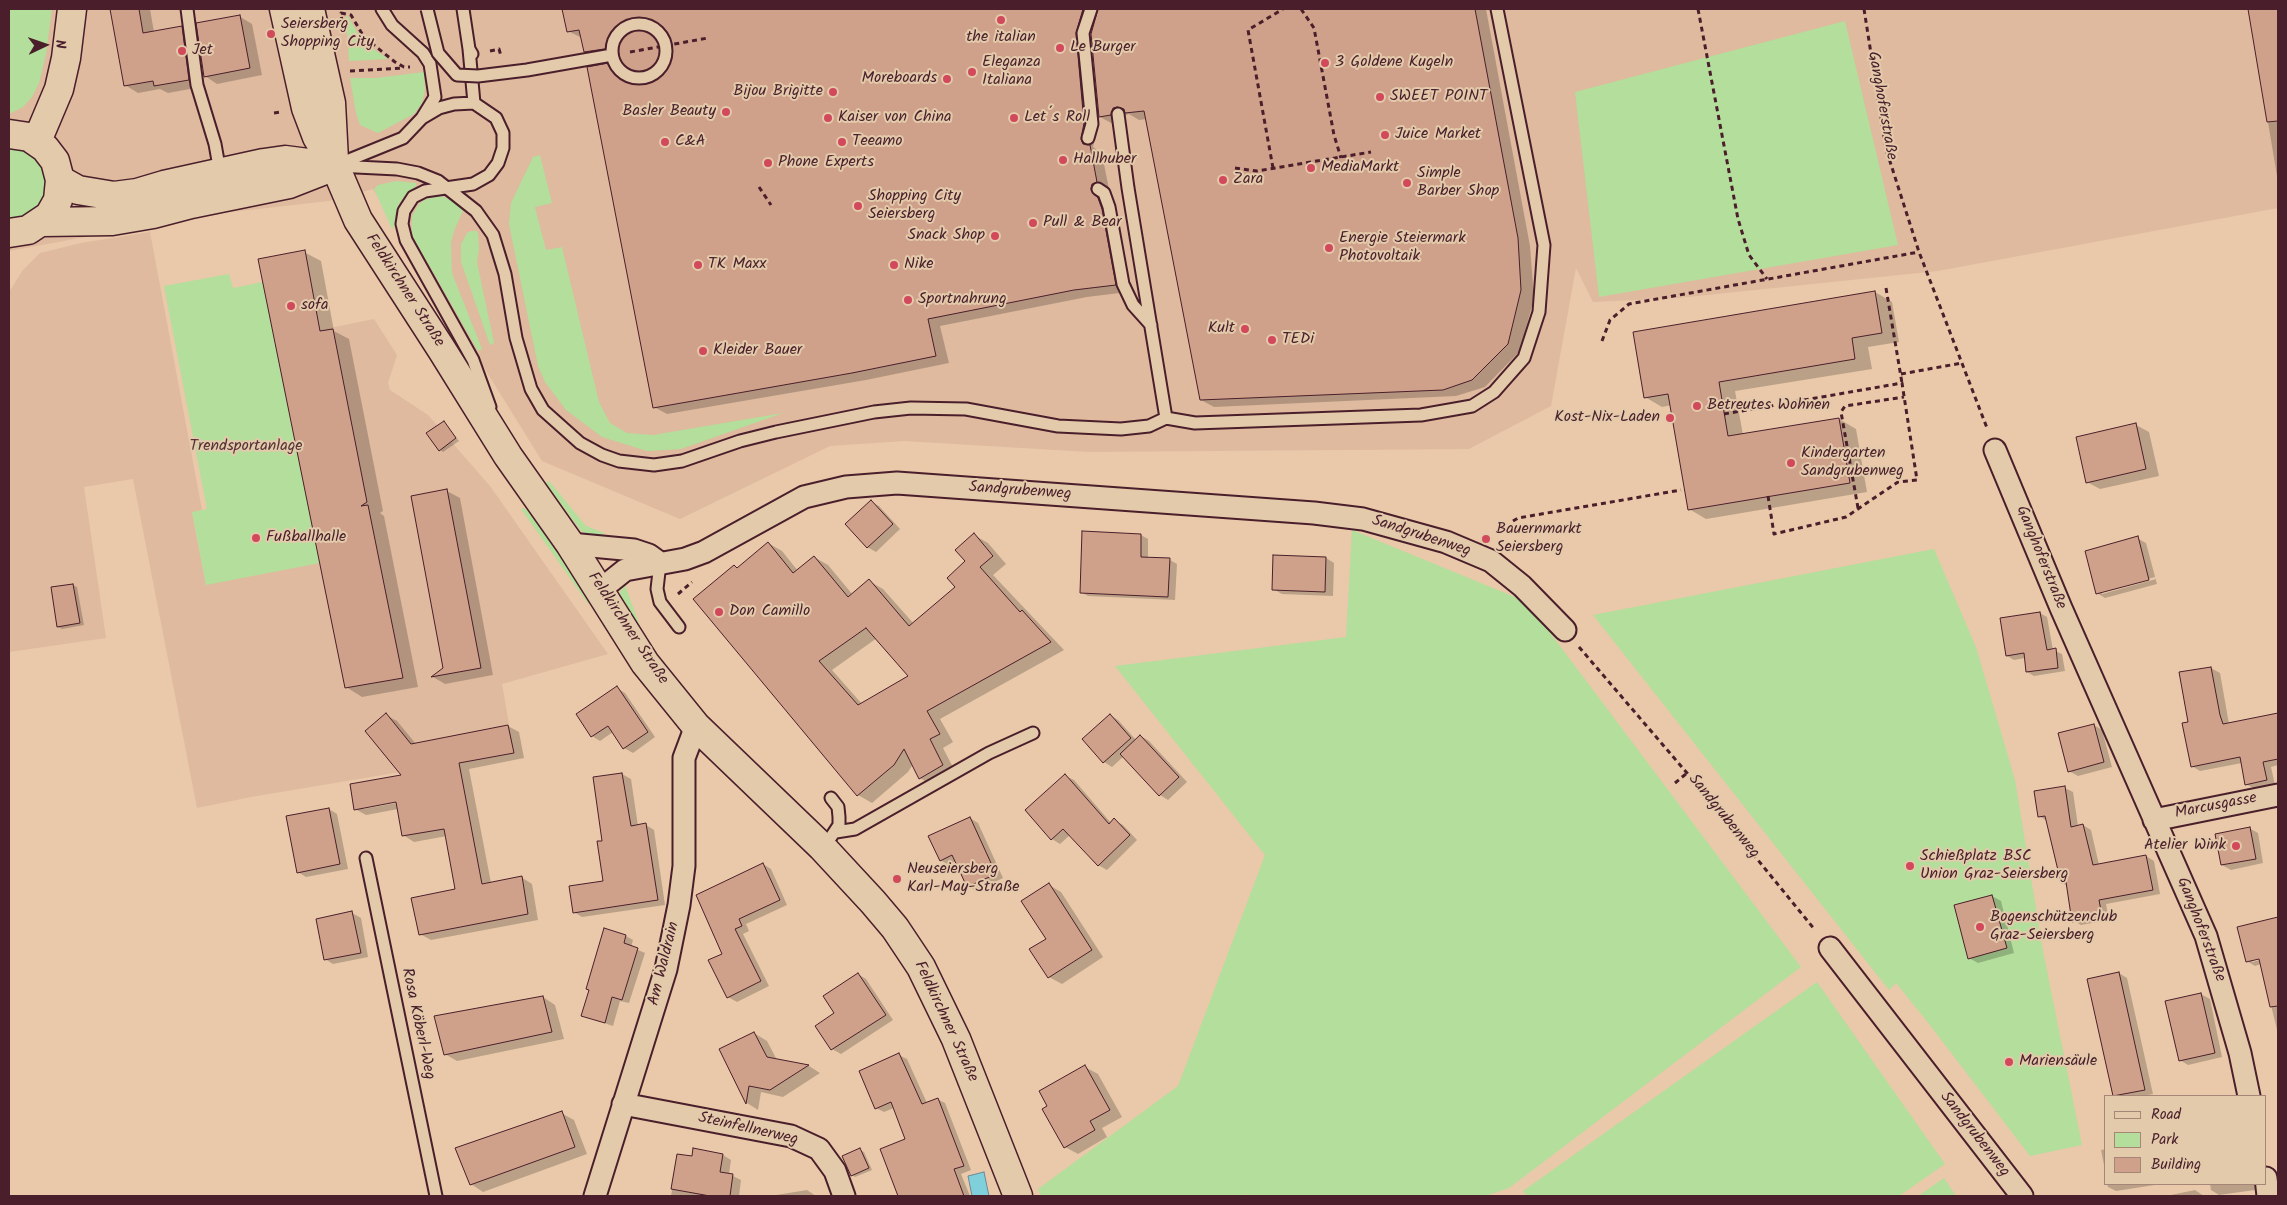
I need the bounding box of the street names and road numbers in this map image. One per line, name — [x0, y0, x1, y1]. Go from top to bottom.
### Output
street label: Ganghoferstraße — [1862, 50, 1900, 162]
street label: Feldkirchner Straße — [360, 231, 448, 351]
street label: Sandgrubenweg — [968, 479, 1072, 505]
street label: Ganghoferstraße — [2010, 503, 2070, 613]
street label: Sandgrubenweg — [1369, 512, 1473, 562]
street label: Feldkirchner Straße — [582, 569, 672, 689]
street label: Sandgrubenweg — [1683, 771, 1763, 863]
street label: Marcusgasse — [2173, 790, 2259, 824]
street label: Ganghoferstraße — [2171, 875, 2229, 985]
street label: Am Waldrain — [645, 920, 685, 1008]
street label: Feldkirchner Straße — [909, 958, 981, 1086]
street label: Rosa Köberl-Weg — [396, 967, 438, 1081]
street label: Sandgrubenweg — [1935, 1089, 2013, 1181]
street label: Steinfellnerweg — [696, 1109, 800, 1151]

